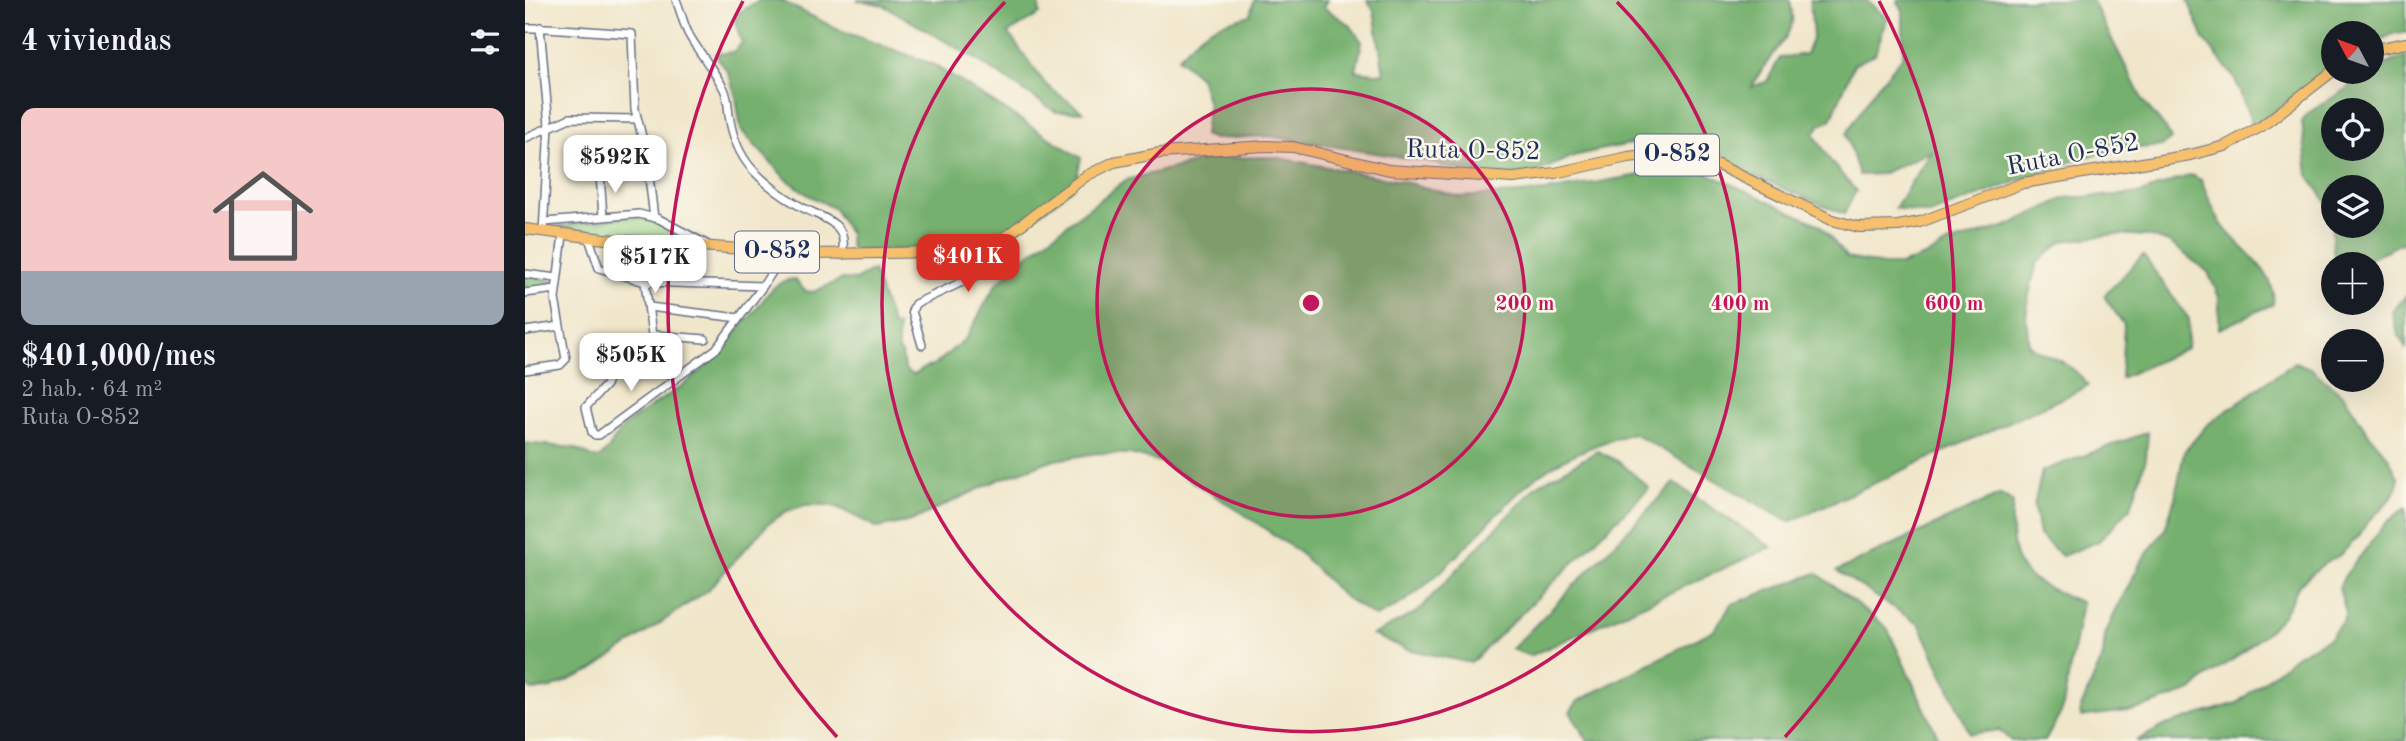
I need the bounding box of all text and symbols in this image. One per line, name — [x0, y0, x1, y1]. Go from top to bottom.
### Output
north arrow — [2321, 21, 2383, 84]
map controls — [2321, 21, 2384, 392]
icon: filters — [466, 23, 504, 61]
text: 4 viviendas — [21, 27, 171, 57]
button: locate — [2321, 98, 2384, 161]
street label: Ruta O-852 — [2004, 129, 2142, 181]
road number: O-852 — [1635, 134, 1719, 176]
pin: $592K — [566, 136, 664, 195]
street label: Ruta O-852 — [1405, 137, 1541, 165]
text: $592K — [579, 146, 651, 169]
icon: home — [200, 153, 326, 279]
button: layers — [2321, 175, 2384, 238]
road number: O-852 — [735, 232, 819, 272]
pin: $401K — [919, 234, 1017, 294]
pin: $517K — [606, 236, 704, 295]
text: $401K — [932, 245, 1004, 268]
text: $517K — [619, 246, 691, 269]
button: + — [2321, 252, 2384, 315]
centre of rings — [1299, 291, 1323, 315]
text: 200 m — [1495, 294, 1555, 315]
text: 400 m — [1710, 294, 1770, 315]
text: 600 m — [1924, 294, 1984, 315]
button: − — [2321, 329, 2384, 392]
pin: $505K — [582, 334, 680, 393]
text: $401,000/mes — [21, 342, 216, 372]
text: $505K — [595, 344, 667, 367]
text: 2 hab. · 64 m² — [21, 378, 162, 401]
text: Ruta O-852 — [21, 406, 140, 429]

